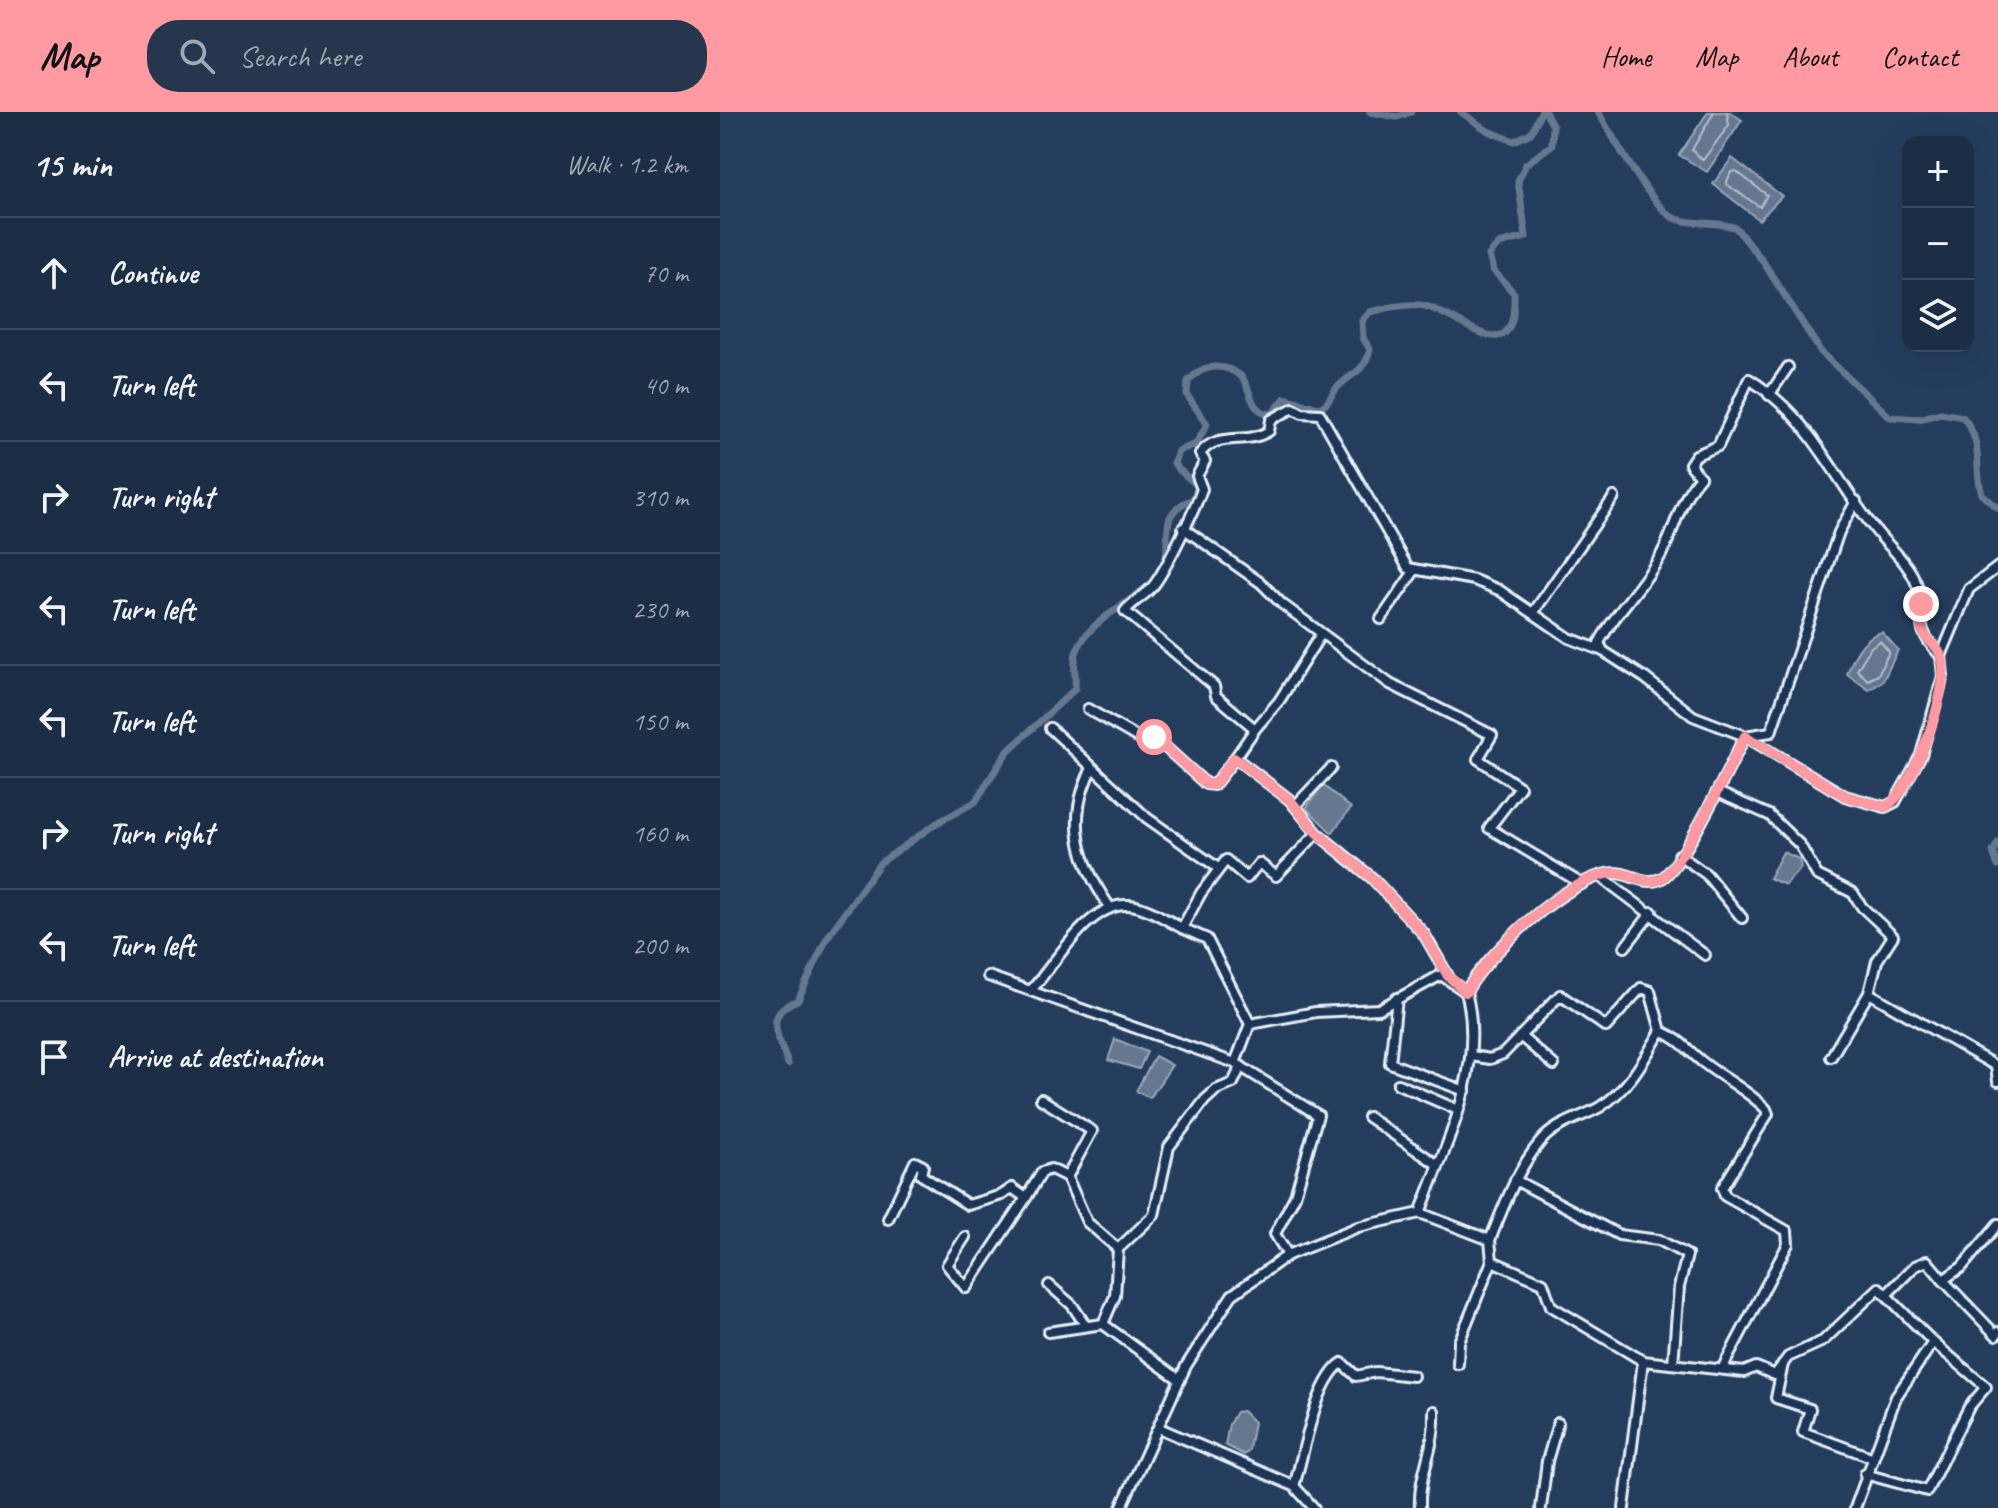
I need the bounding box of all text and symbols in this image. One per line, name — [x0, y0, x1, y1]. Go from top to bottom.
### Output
search box — [147, 20, 707, 92]
text: Map — [40, 33, 99, 80]
icon: search — [175, 34, 219, 78]
text: Search here — [239, 37, 361, 75]
text: Home — [1601, 39, 1651, 74]
text: Map — [1695, 39, 1738, 74]
text: About — [1782, 39, 1838, 74]
text: Contact — [1882, 39, 1958, 74]
map controls — [1902, 136, 1974, 352]
button: + — [1902, 136, 1974, 208]
text: 15 min — [32, 143, 112, 186]
text: Walk · 1.2 km — [566, 148, 688, 181]
button: − — [1902, 208, 1974, 280]
icon: ahead — [32, 251, 76, 295]
text: Continue — [108, 254, 198, 292]
text: 70 m — [644, 257, 688, 290]
button: layers — [1902, 280, 1974, 352]
icon: left — [32, 363, 76, 407]
text: Turn left — [108, 366, 195, 404]
text: 40 m — [644, 369, 688, 402]
icon: right — [32, 475, 76, 519]
text: Turn right — [108, 478, 213, 516]
text: 310 m — [632, 481, 688, 514]
route end — [1903, 586, 1939, 622]
icon: left — [32, 587, 76, 631]
text: Turn left — [108, 590, 195, 628]
text: 230 m — [632, 593, 688, 626]
icon: left — [32, 699, 76, 743]
text: Turn left — [108, 702, 195, 740]
text: 150 m — [632, 705, 688, 738]
route start — [1136, 719, 1172, 755]
icon: right — [32, 811, 76, 855]
text: Turn right — [108, 814, 213, 852]
text: 160 m — [632, 817, 688, 850]
icon: left — [32, 923, 76, 967]
text: Turn left — [108, 926, 195, 964]
text: 200 m — [632, 929, 688, 962]
icon: arrive — [32, 1035, 76, 1079]
text: Arrive at destination — [108, 1038, 323, 1076]

